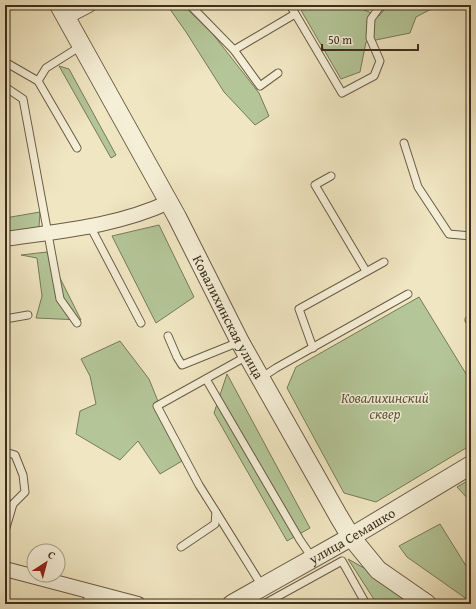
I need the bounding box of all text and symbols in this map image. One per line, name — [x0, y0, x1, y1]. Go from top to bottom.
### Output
scale bar — [322, 26, 418, 52]
text: 50 m — [328, 31, 352, 48]
street label: Ковалихинская улица — [188, 252, 269, 383]
park label: Ковалихинский сквер — [341, 388, 429, 424]
street label: улица Семашко — [304, 503, 399, 569]
north arrow — [26, 543, 66, 583]
text: С — [45, 547, 59, 563]

